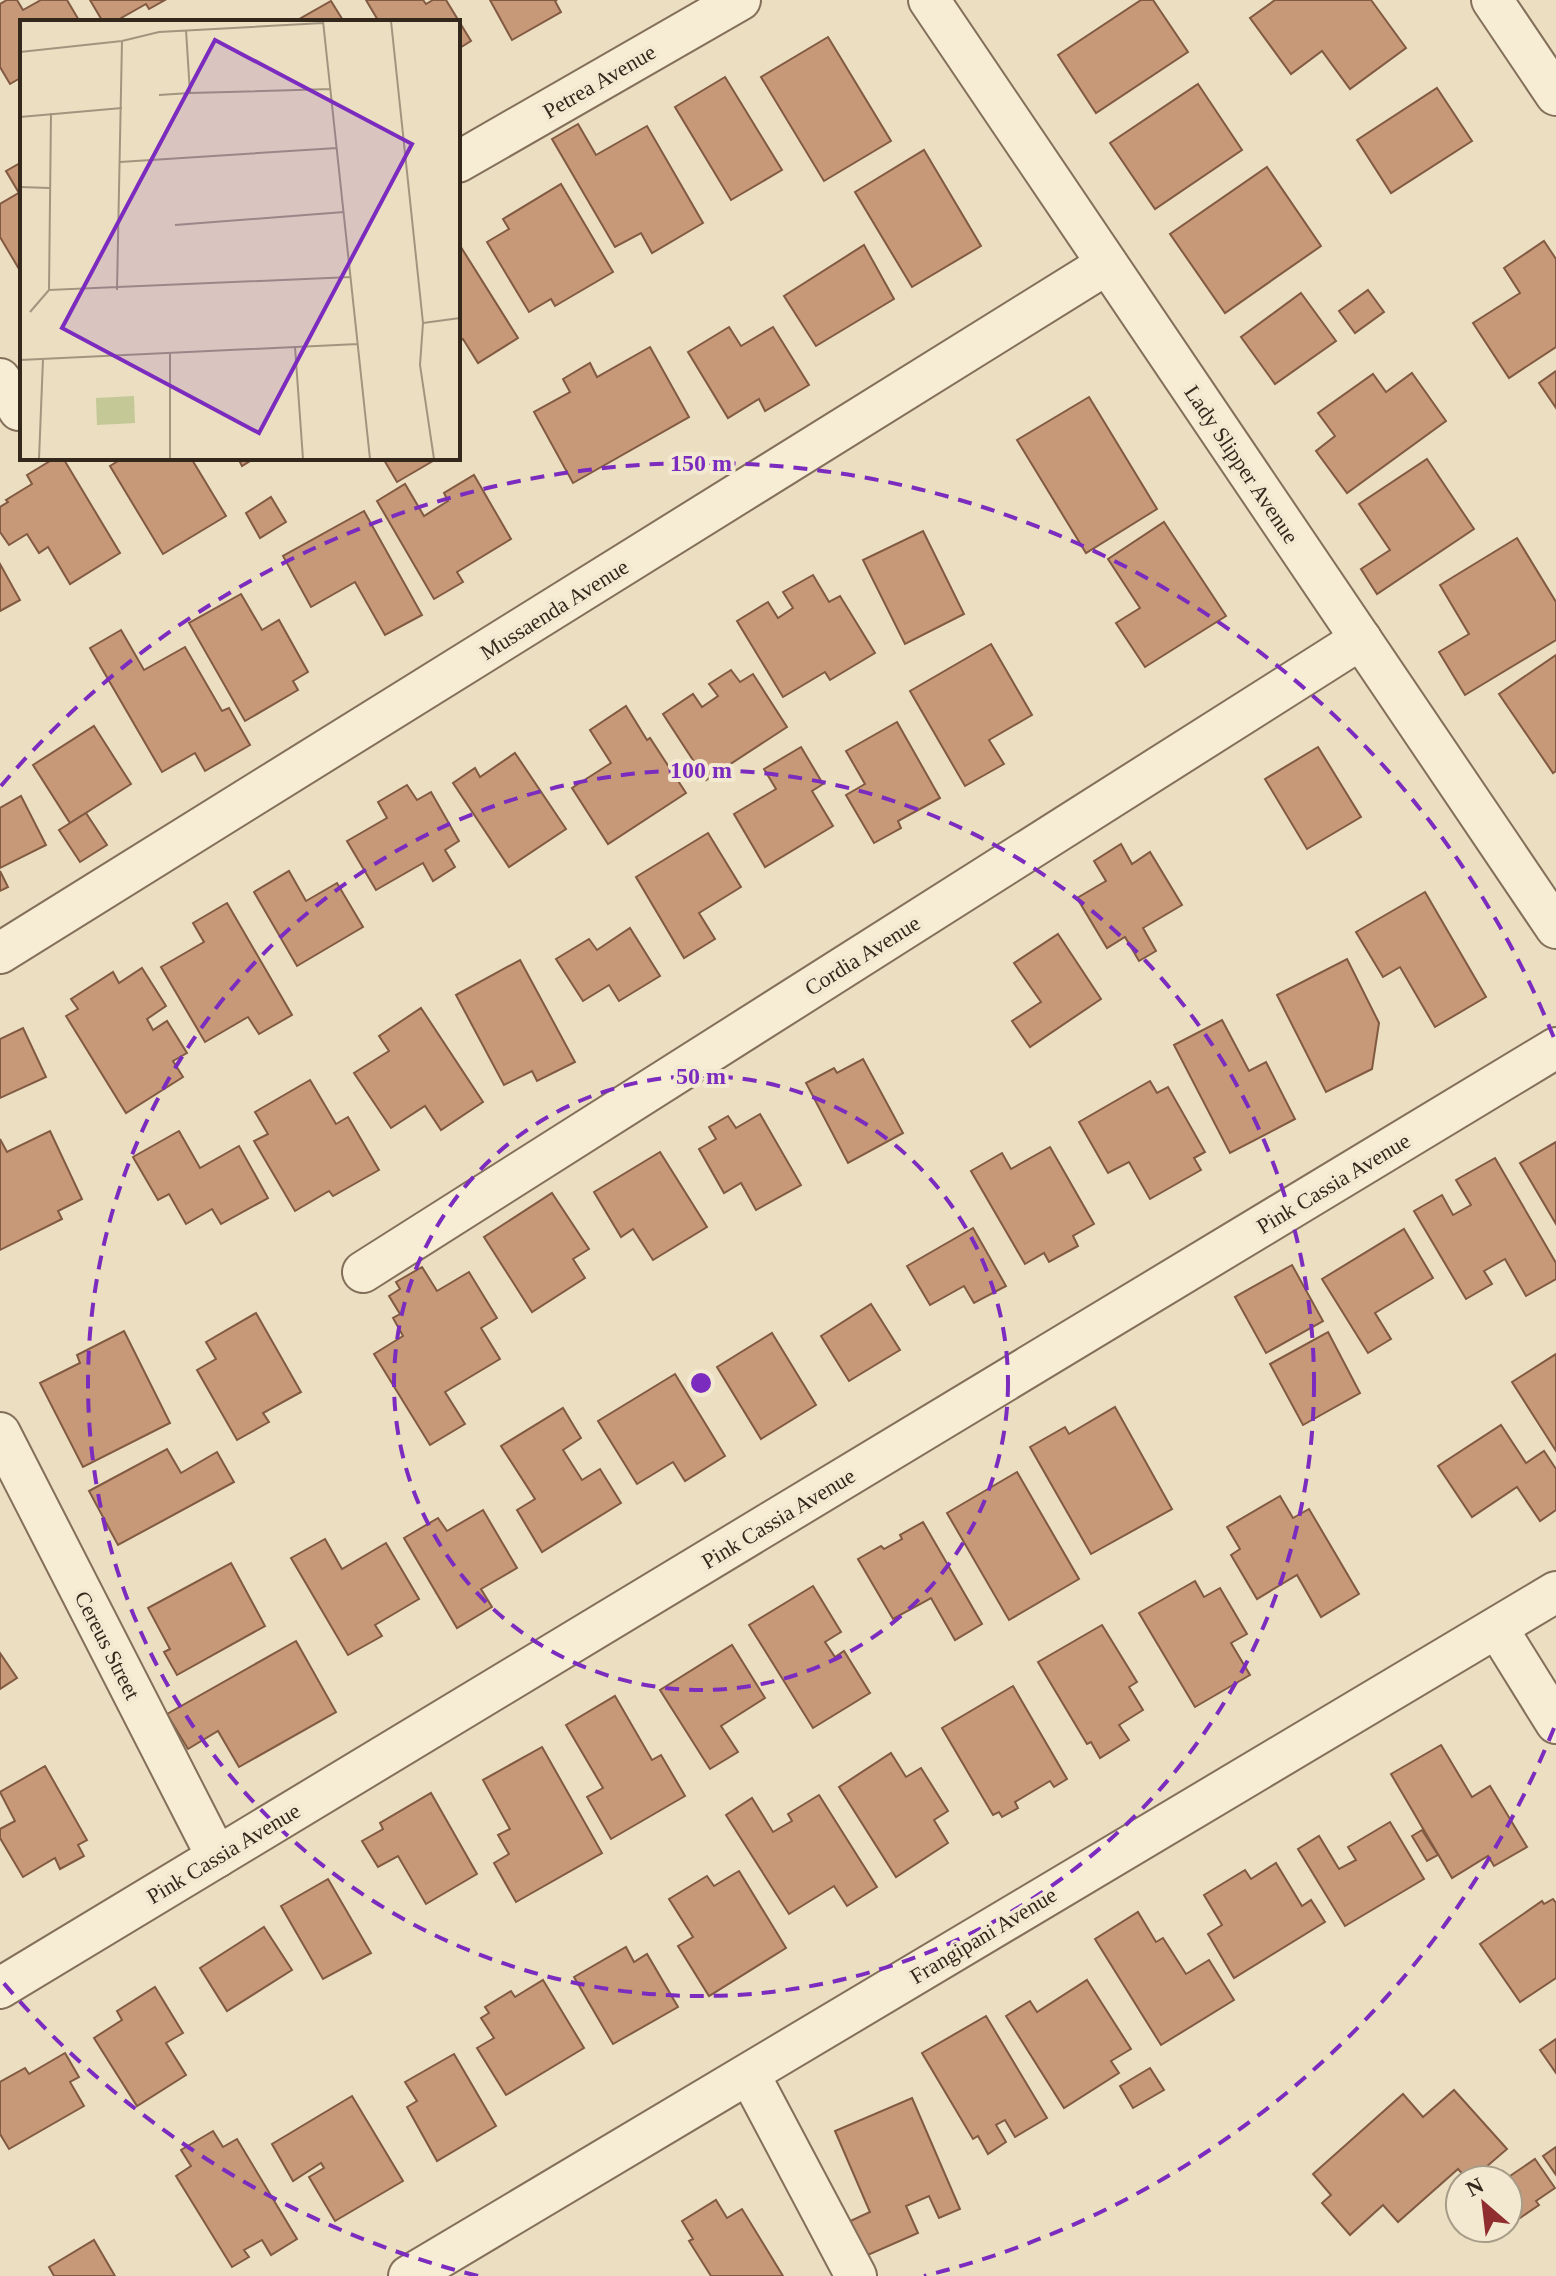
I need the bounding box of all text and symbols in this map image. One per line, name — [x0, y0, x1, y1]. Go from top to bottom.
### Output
inset map — [20, 20, 460, 460]
street label: Petrea Avenue — [538, 39, 660, 124]
street label: Lady Slipper Avenue — [1179, 380, 1304, 548]
text: 150 m — [670, 450, 732, 476]
street label: Mussaenda Avenue — [476, 554, 633, 665]
text: 100 m — [670, 757, 732, 783]
street label: Cordia Avenue — [800, 910, 924, 1001]
text: 50 m — [676, 1063, 726, 1089]
street label: Pink Cassia Avenue — [1252, 1128, 1414, 1239]
centre of rings — [687, 1369, 715, 1397]
street label: Pink Cassia Avenue — [697, 1463, 859, 1574]
street label: Cereus Street — [70, 1587, 145, 1703]
street label: Pink Cassia Avenue — [142, 1798, 304, 1909]
street label: Frangipani Avenue — [906, 1882, 1061, 1989]
north arrow — [1444, 2164, 1524, 2244]
text: N — [1462, 2172, 1488, 2202]

